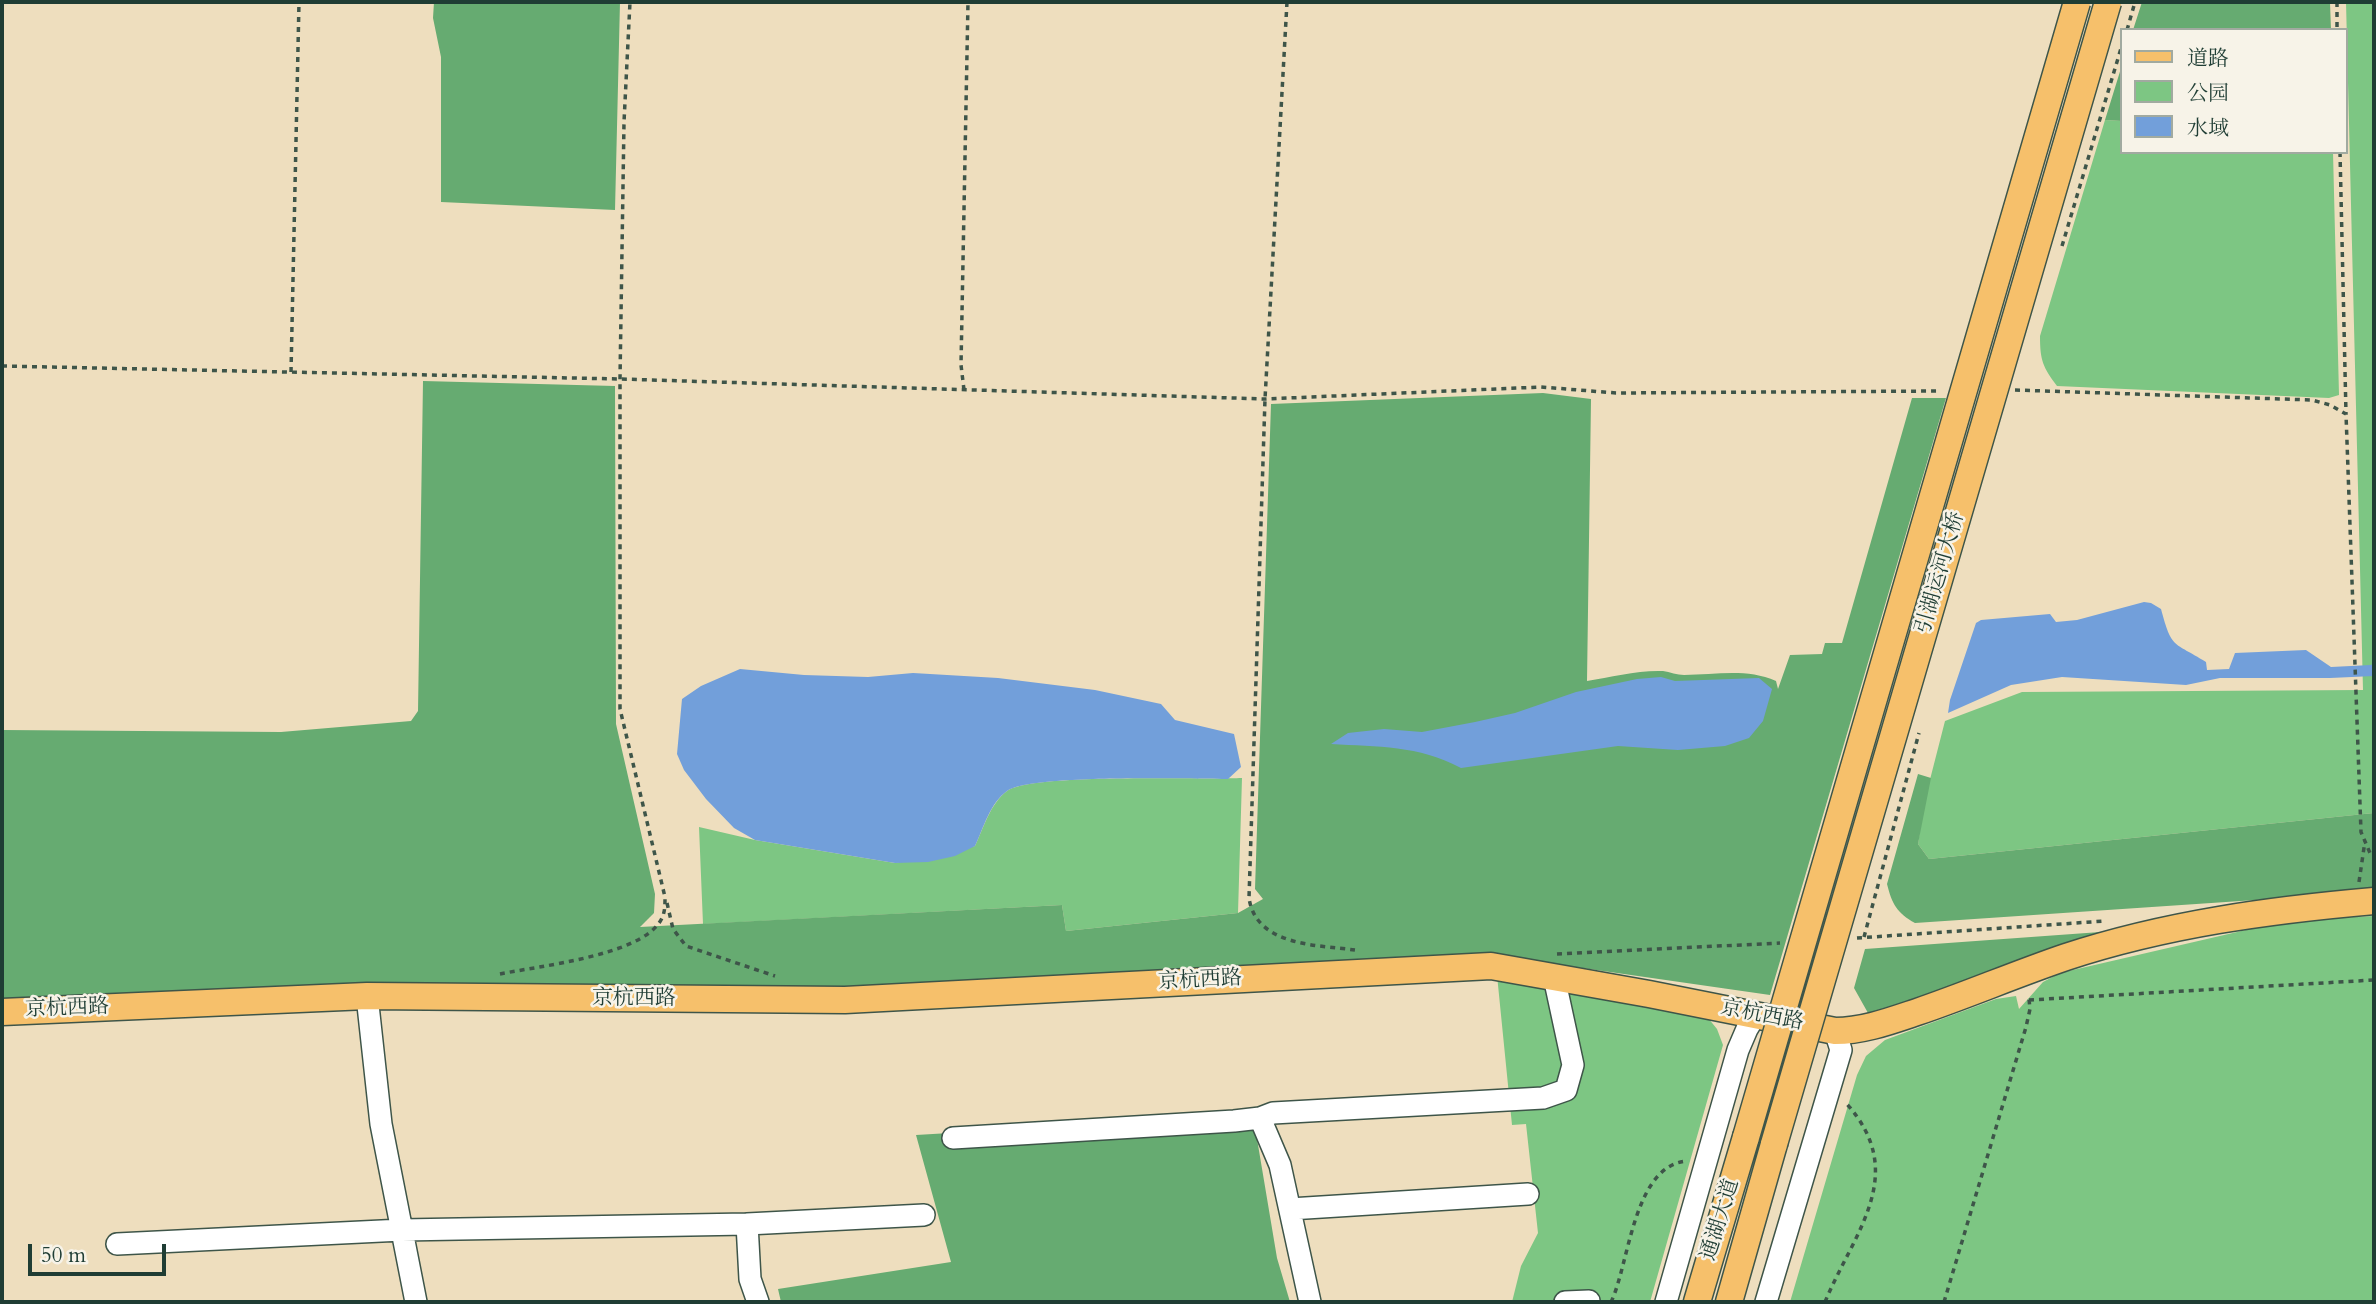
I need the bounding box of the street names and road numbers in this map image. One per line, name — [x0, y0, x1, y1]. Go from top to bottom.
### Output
street label: 引湖运河大桥 — [1912, 509, 1970, 637]
street label: 京杭西路 — [1157, 966, 1243, 996]
street label: 京杭西路 — [592, 986, 676, 1012]
street label: 京杭西路 — [25, 995, 109, 1023]
street label: 京杭西路 — [1718, 996, 1806, 1036]
street label: 通湖大道 — [1697, 1176, 1745, 1264]

